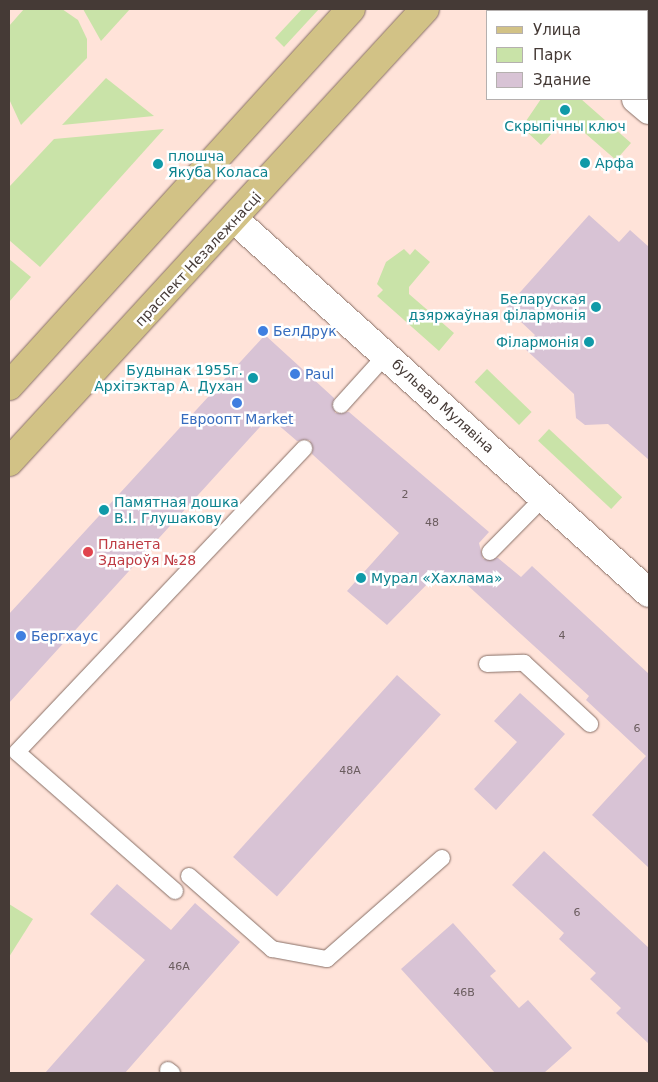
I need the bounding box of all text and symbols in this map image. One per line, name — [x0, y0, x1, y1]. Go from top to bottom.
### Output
legend — [486, 10, 648, 100]
text: Улица — [533, 21, 581, 39]
text: Парк — [533, 46, 572, 64]
text: Здание — [533, 71, 591, 89]
marker: Скрыпічны ключ — [559, 104, 571, 116]
place label: Скрыпічны ключ — [504, 118, 626, 134]
place label: плошча Якуба Коласа — [168, 148, 268, 180]
place label: Арфа — [595, 155, 634, 171]
marker: Арфа — [579, 157, 591, 169]
marker: плошча Якуба Коласа — [152, 158, 164, 170]
street label: праспект Незалежнасці — [131, 188, 265, 330]
place label: Беларуская дзяржаўная філармонія — [409, 291, 586, 324]
marker: Беларуская дзяржаўная філармонія — [590, 301, 602, 313]
place label: БелДрук — [273, 323, 337, 339]
marker: БелДрук — [257, 325, 269, 337]
place label: Філармонія — [496, 334, 579, 350]
marker: Філармонія — [583, 336, 595, 348]
street label: бульвар Мулявіна — [388, 356, 498, 456]
place label: Будынак 1955г. Архітэктар А. Духан — [94, 362, 243, 394]
place label: Paul — [305, 366, 334, 382]
marker: Paul — [289, 368, 301, 380]
marker: Будынак 1955г. Архітэктар А. Духан — [247, 372, 259, 384]
marker: Евроопт Market — [231, 397, 243, 409]
place label: Евроопт Market — [181, 411, 293, 427]
house number: 2 — [402, 488, 408, 502]
place label: Памятная дошка В.І. Глушакову — [114, 494, 239, 526]
marker: Памятная дошка В.І. Глушакову — [98, 504, 110, 516]
house number: 48 — [425, 516, 439, 530]
place label: Планета Здароўя №28 — [98, 536, 196, 568]
marker: Планета Здароўя №28 — [82, 546, 94, 558]
place label: Мурал «Хахлама» — [371, 570, 502, 586]
marker: Мурал «Хахлама» — [355, 572, 367, 584]
place label: Бергхаус — [31, 628, 98, 644]
house number: 4 — [559, 629, 565, 643]
marker: Бергхаус — [15, 630, 27, 642]
house number: 6 — [634, 722, 640, 736]
house number: 48А — [339, 764, 361, 778]
house number: 6 — [574, 906, 580, 920]
house number: 46А — [168, 960, 190, 974]
house number: 46В — [453, 986, 475, 1000]

